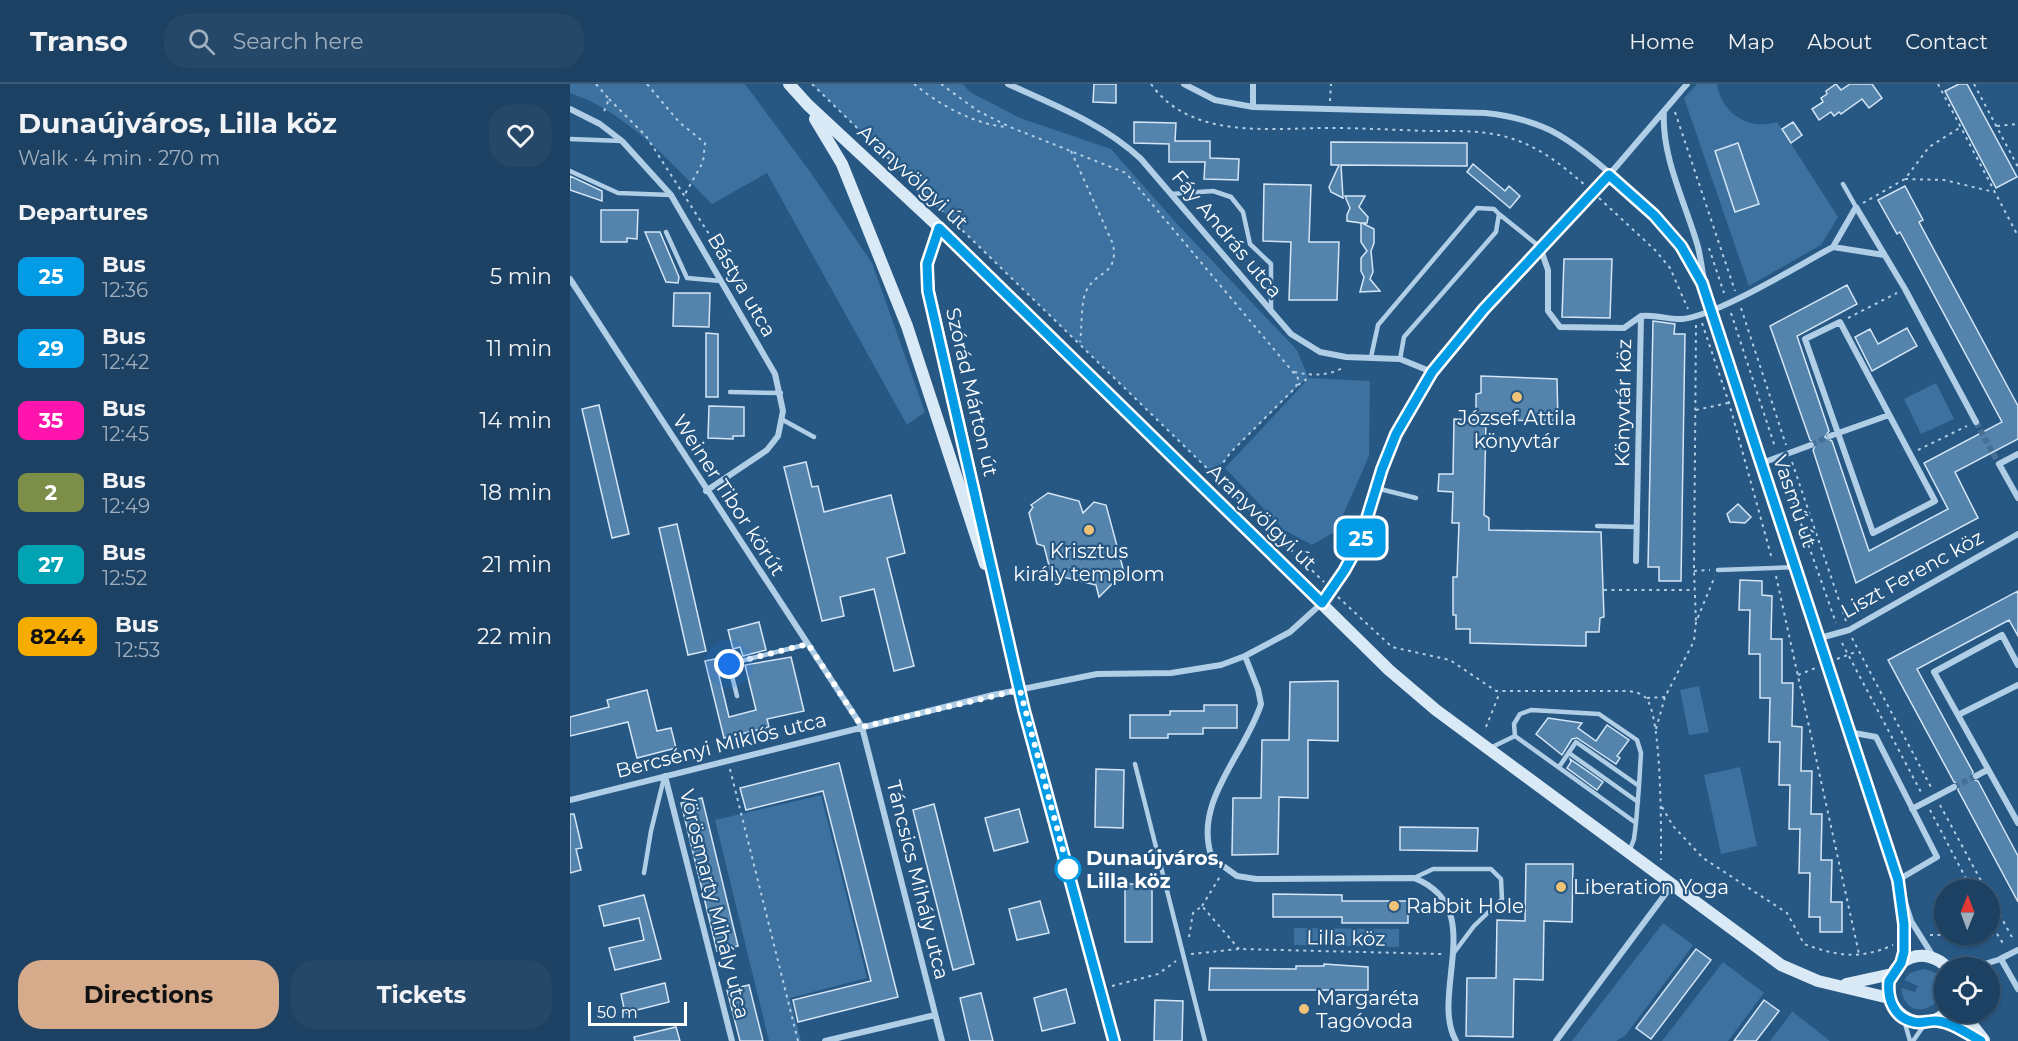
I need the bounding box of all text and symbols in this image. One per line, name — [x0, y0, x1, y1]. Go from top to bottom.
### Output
search box — [164, 14, 584, 68]
text: Transo — [30, 24, 128, 58]
icon: search — [185, 25, 218, 58]
text: Search here — [233, 28, 364, 55]
text: Home — [1629, 29, 1694, 54]
text: Map — [1727, 29, 1774, 54]
text: About — [1807, 29, 1872, 54]
text: Contact — [1905, 29, 1988, 54]
button: heart — [489, 104, 552, 167]
text: Dunaújváros, Lilla köz — [18, 106, 337, 140]
street label: Aranyvölgyi út — [853, 120, 973, 234]
text: Walk · 4 min · 270 m — [18, 146, 220, 170]
street label: Fáy András utca — [1167, 165, 1287, 303]
text: Departures — [18, 199, 148, 226]
street label: Bástya utca — [703, 229, 781, 341]
text: Bus — [102, 251, 146, 278]
text: 5 min — [490, 263, 552, 290]
text: 25 — [39, 264, 63, 289]
text: 12:36 — [102, 278, 148, 302]
street label: Szórád Márton út — [941, 305, 1003, 479]
text: Bus — [102, 323, 146, 350]
text: 11 min — [486, 335, 552, 362]
text: 29 — [38, 336, 64, 361]
street label: Könyvtár köz — [1610, 339, 1636, 467]
text: 12:42 — [102, 350, 149, 374]
marker: József Attila könyvtár — [1510, 390, 1524, 404]
text: Bus — [102, 395, 146, 422]
place label: József Attila könyvtár — [1456, 406, 1577, 453]
text: 14 min — [480, 407, 552, 434]
text: 35 — [39, 408, 63, 433]
street label: Weiner Tibor körút — [668, 410, 790, 580]
text: 12:45 — [102, 422, 149, 446]
street label: Vasmű út — [1768, 452, 1822, 550]
street label: Aranyvölgyi út — [1202, 459, 1322, 575]
text: Bus — [102, 467, 146, 494]
text: 18 min — [480, 479, 552, 506]
text: 2 — [45, 480, 57, 505]
text: 12:49 — [102, 494, 150, 518]
line badge: 25 — [1334, 518, 1388, 558]
marker: Krisztus király templom — [1082, 523, 1096, 537]
street label: Liszt Ferenc köz — [1837, 525, 1987, 623]
text: 25 — [1349, 526, 1373, 551]
text: Bus — [102, 539, 146, 566]
place label: Krisztus király templom — [1013, 539, 1165, 586]
text: 21 min — [482, 551, 552, 578]
text: 27 — [38, 552, 64, 577]
text: 12:52 — [102, 566, 147, 590]
text: Bus — [115, 611, 159, 638]
text: 22 min — [477, 623, 552, 650]
text: 8244 — [30, 624, 85, 649]
text: 12:53 — [115, 638, 160, 662]
your location — [714, 649, 744, 679]
street label: Bercsényi Miklós utca — [613, 707, 829, 783]
street label: Táncsics Mihály utca — [882, 778, 954, 982]
street label: Vörösmarty Mihály utca — [675, 787, 755, 1021]
place label: Dunaújváros, Lilla köz — [1086, 846, 1224, 893]
marker: Dunaújváros, Lilla köz — [1055, 856, 1081, 882]
place label: Liberation Yoga — [1573, 875, 1729, 899]
north arrow — [1934, 879, 2000, 945]
map controls — [1934, 879, 2000, 1023]
marker: Liberation Yoga — [1554, 880, 1568, 894]
place label: Rabbit Hole — [1406, 894, 1524, 918]
marker: Rabbit Hole — [1387, 899, 1401, 913]
street label: Lilla köz — [1306, 925, 1386, 951]
button: locate — [1934, 957, 2000, 1023]
button: Directions — [18, 960, 279, 1029]
button: Tickets — [291, 960, 552, 1029]
place label: Margaréta Tagóvoda — [1316, 986, 1420, 1033]
scale bar — [588, 999, 687, 1026]
marker: Margaréta Tagóvoda — [1297, 1002, 1311, 1016]
text: 50 m — [597, 1003, 638, 1022]

